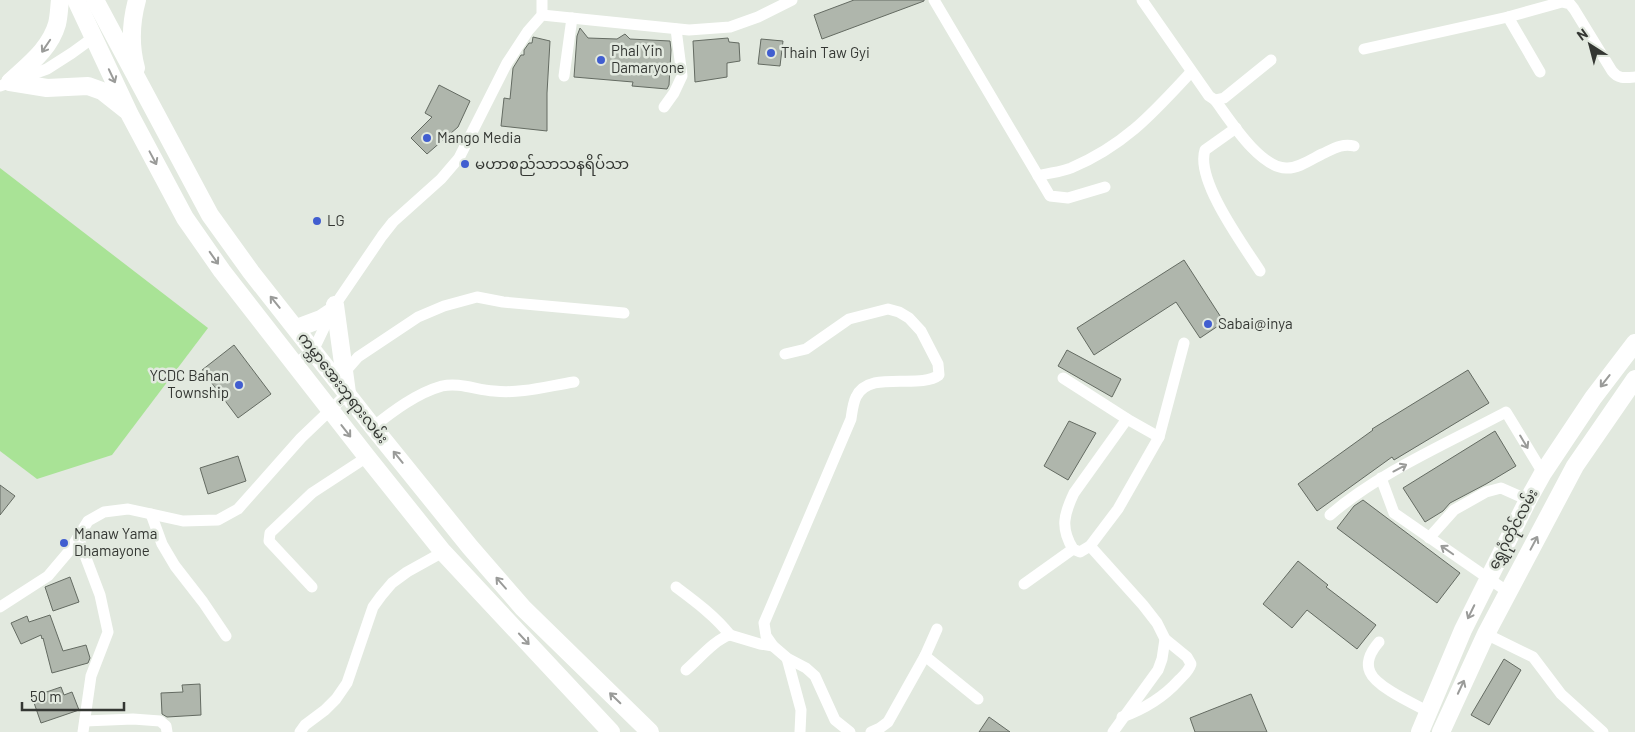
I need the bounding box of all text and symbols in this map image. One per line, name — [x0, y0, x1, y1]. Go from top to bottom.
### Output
north arrow — [1565, 20, 1615, 70]
text: N — [1573, 24, 1591, 44]
one-way arrow — [41, 38, 51, 52]
place label: Phal Yin Damaryone — [611, 41, 685, 76]
place label: Thain Taw Gyi — [781, 43, 870, 61]
marker: Thain Taw Gyi — [765, 47, 777, 59]
marker: Phal Yin Damaryone — [595, 54, 607, 66]
one-way arrow — [108, 68, 117, 83]
place label: Mango Media — [437, 128, 521, 146]
marker: Mango Media — [421, 132, 433, 144]
one-way arrow — [148, 150, 158, 165]
place label: မဟာစည်သာသနရိပ်သာ — [475, 154, 629, 176]
marker: မဟာစည်သာသနရိပ်သာ — [459, 158, 471, 170]
place label: LG — [327, 211, 345, 229]
marker: LG — [311, 215, 323, 227]
one-way arrow — [209, 251, 219, 265]
one-way arrow — [270, 296, 281, 309]
place label: Sabai@inya — [1218, 314, 1293, 332]
marker: Sabai@inya — [1202, 318, 1214, 330]
street label: ကမ္ဘာအေးဘုရားလမ်း — [292, 328, 393, 449]
place label: YCDC Bahan Township — [150, 366, 229, 401]
one-way arrow — [1600, 374, 1611, 387]
marker: YCDC Bahan Township — [233, 379, 245, 391]
one-way arrow — [341, 424, 352, 437]
one-way arrow — [1520, 435, 1530, 449]
one-way arrow — [392, 451, 403, 464]
one-way arrow — [1392, 463, 1407, 473]
street label: ရွှေဂုံတိုင်လမ်း — [1483, 485, 1544, 574]
place label: Manaw Yama Dhamayone — [74, 524, 157, 559]
one-way arrow — [1529, 535, 1539, 550]
marker: Manaw Yama Dhamayone — [58, 537, 70, 549]
one-way arrow — [1441, 545, 1455, 555]
one-way arrow — [495, 576, 506, 589]
one-way arrow — [1466, 604, 1475, 619]
one-way arrow — [518, 633, 529, 646]
scale bar — [22, 680, 125, 712]
one-way arrow — [1456, 680, 1466, 695]
text: 50 m — [30, 687, 62, 705]
one-way arrow — [609, 692, 622, 704]

